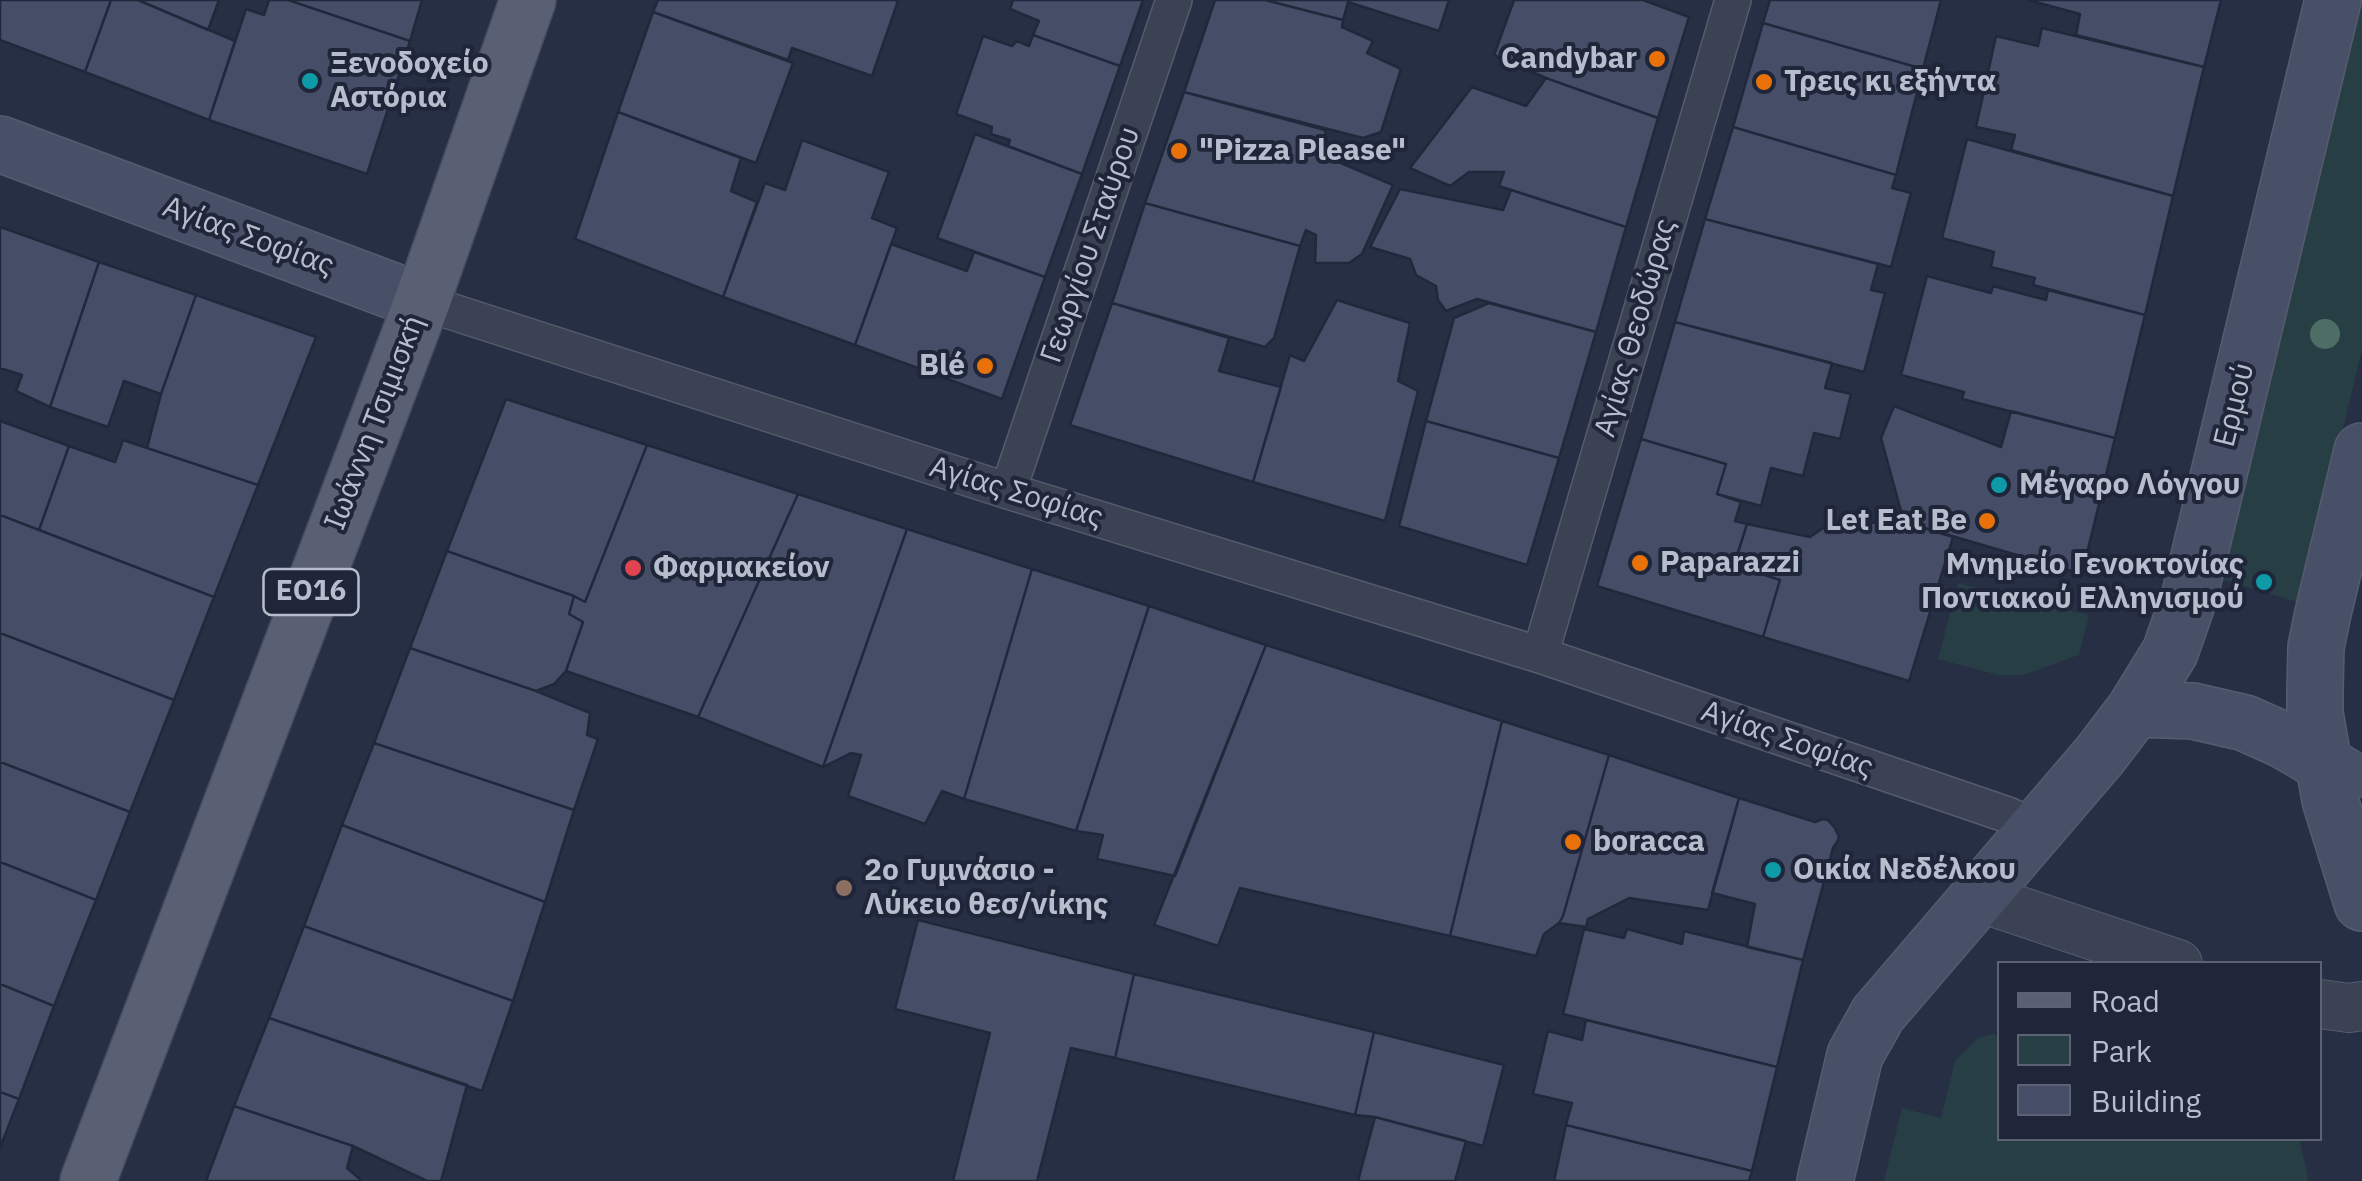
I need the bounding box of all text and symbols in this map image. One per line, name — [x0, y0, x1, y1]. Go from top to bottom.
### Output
place label: Candybar — [1501, 41, 1637, 77]
place label: Ξενοδοχείο Αστόρια — [330, 46, 489, 116]
marker: Candybar — [1646, 48, 1668, 70]
place label: Τρεις κι εξήντα — [1784, 64, 1996, 100]
marker: Ξενοδοχείο Αστόρια — [299, 70, 321, 92]
marker: Τρεις κι εξήντα — [1753, 71, 1775, 93]
street label: Γεωργίου Σταύρου — [1034, 122, 1148, 368]
place label: "Pizza Please" — [1199, 133, 1406, 169]
marker: "Pizza Please" — [1168, 140, 1190, 162]
street label: Αγίας Σοφίας — [158, 189, 338, 285]
street label: Αγίας Θεοδώρας — [1588, 215, 1684, 441]
street label: Ιωάννη Τσιμισκή — [318, 311, 432, 535]
place label: Blé — [919, 348, 965, 384]
marker: Blé — [974, 355, 996, 377]
street label: Ερμού — [2207, 359, 2263, 451]
street label: Αγίας Σοφίας — [925, 450, 1107, 536]
place label: Μέγαρο Λόγγου — [2019, 467, 2240, 503]
marker: Μέγαρο Λόγγου — [1988, 474, 2010, 496]
place label: Let Eat Be — [1825, 503, 1967, 539]
marker: Let Eat Be — [1976, 510, 1998, 532]
place label: Paparazzi — [1660, 545, 1800, 581]
place label: Μνημείο Γενοκτονίας Ποντιακού Ελληνισμού — [1921, 547, 2244, 618]
place label: Φαρμακείον — [653, 550, 830, 586]
marker: Paparazzi — [1629, 552, 1651, 574]
marker: Φαρμακείον — [622, 557, 644, 579]
road number: ΕΟ16 — [264, 569, 358, 615]
marker: Μνημείο Γενοκτονίας Ποντιακού Ελληνισμού — [2253, 571, 2275, 593]
street label: Αγίας Σοφίας — [1696, 694, 1878, 786]
place label: boracca — [1593, 824, 1705, 860]
marker: boracca — [1562, 831, 1584, 853]
place label: Οικία Νεδέλκου — [1793, 852, 2016, 888]
place label: 2ο Γυμνάσιο - Λύκειο θεσ/νίκης — [864, 853, 1108, 924]
marker: Οικία Νεδέλκου — [1762, 859, 1784, 881]
marker: 2ο Γυμνάσιο - Λύκειο θεσ/νίκης — [833, 877, 855, 899]
legend — [1997, 961, 2322, 1141]
text: Road — [2091, 981, 2160, 1020]
text: Park — [2091, 1031, 2152, 1070]
text: Building — [2091, 1081, 2201, 1120]

